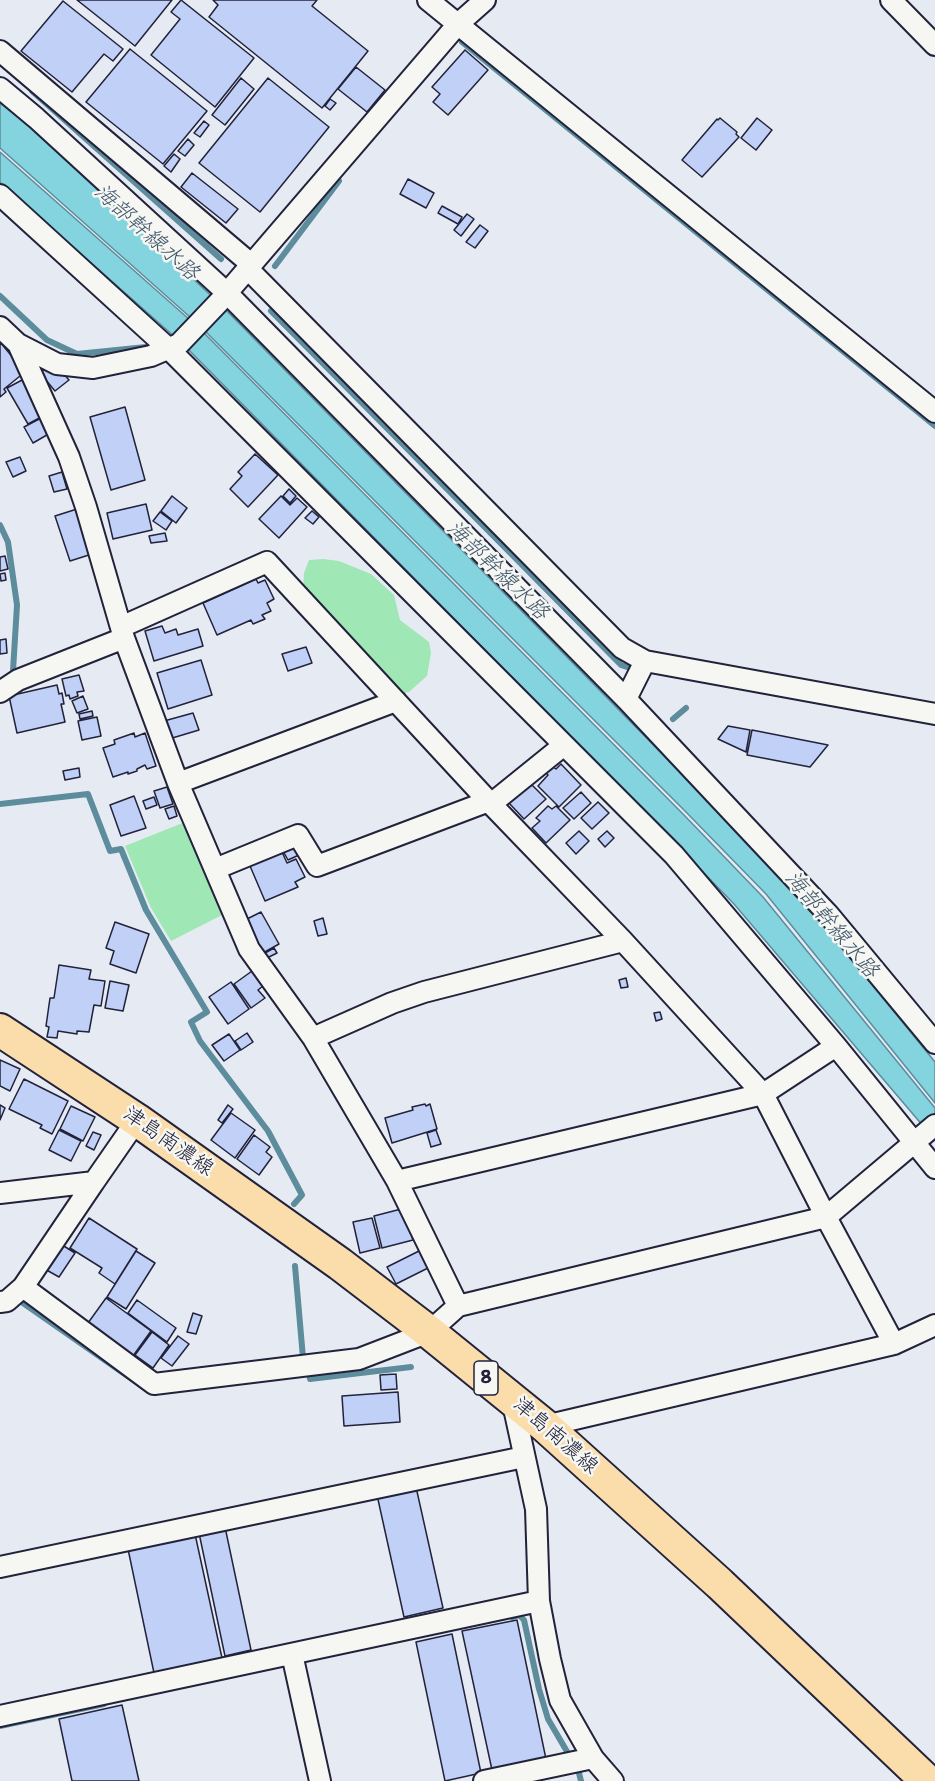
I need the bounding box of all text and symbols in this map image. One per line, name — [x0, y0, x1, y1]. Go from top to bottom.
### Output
water label: 海部幹線水路 — [88, 179, 204, 287]
water label: 海部幹線水路 — [440, 516, 554, 626]
water label: 海部幹線水路 — [778, 866, 884, 984]
street label: 津島南濃線 — [118, 1102, 218, 1182]
road number: 8 — [474, 1361, 498, 1395]
street label: 津島南濃線 — [507, 1392, 603, 1480]

